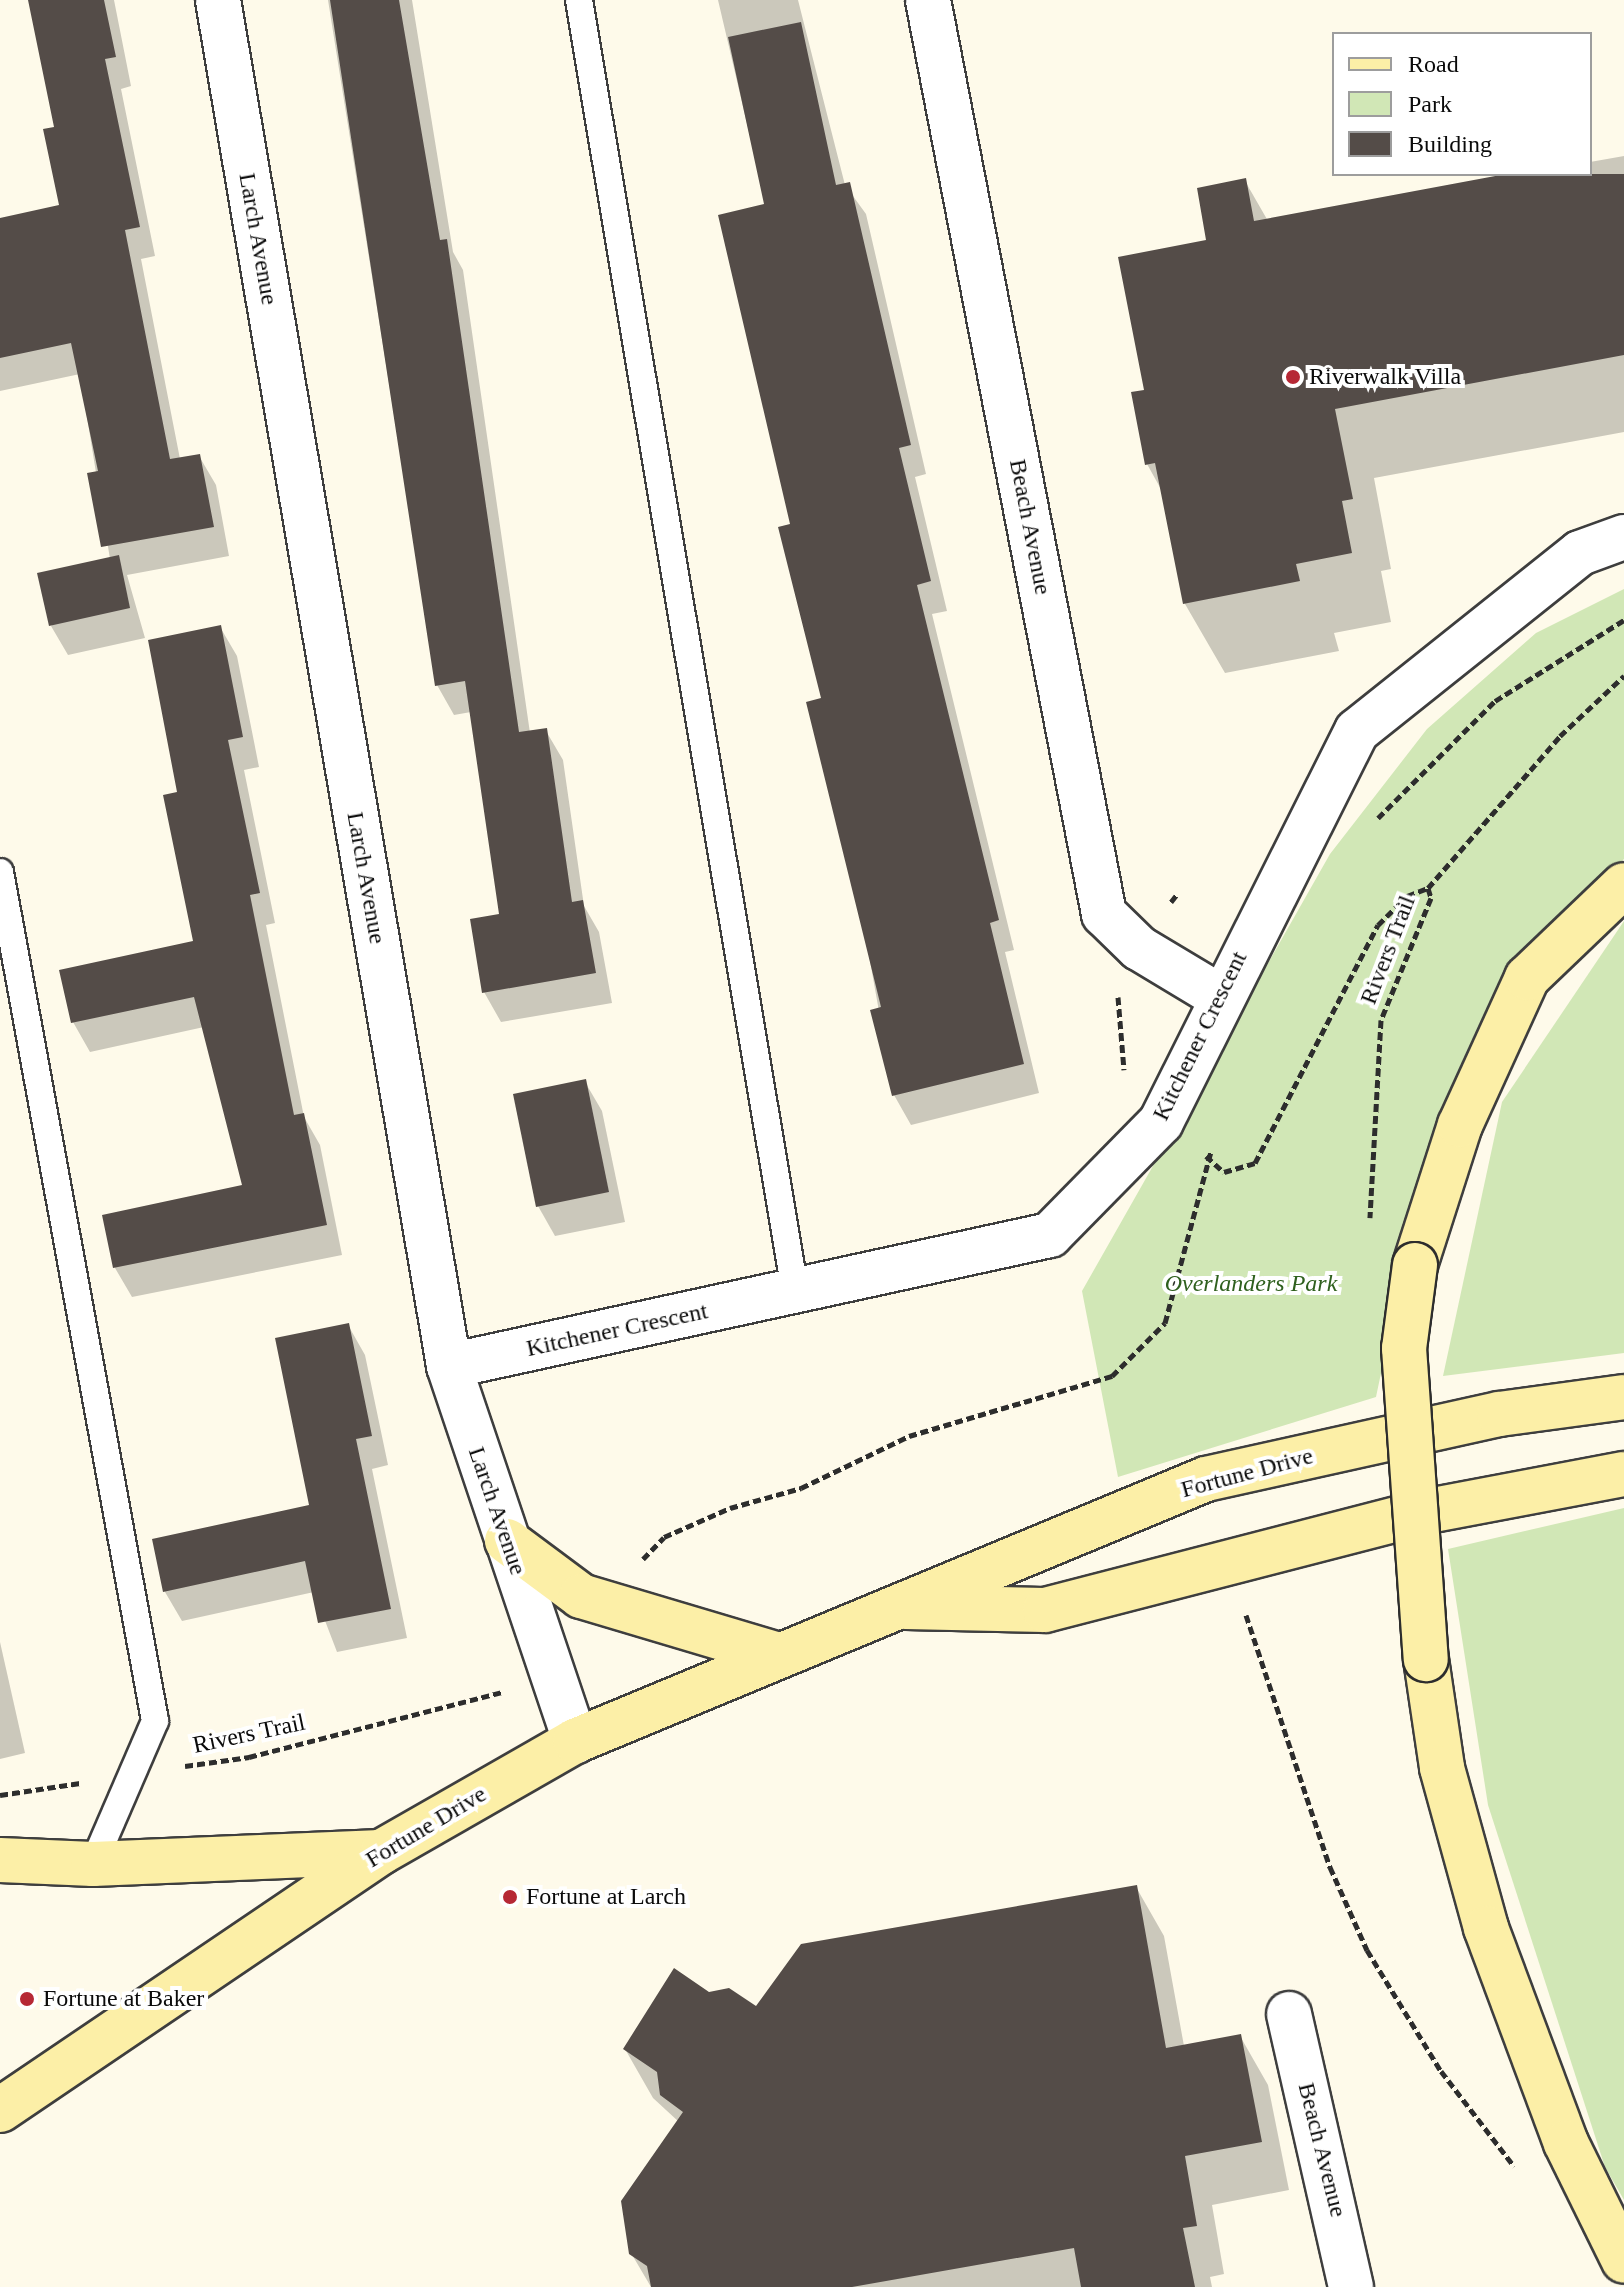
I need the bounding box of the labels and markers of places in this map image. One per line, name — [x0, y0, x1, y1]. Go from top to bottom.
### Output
place label: Riverwalk Villa — [1309, 363, 1462, 391]
marker: Riverwalk Villa — [1284, 368, 1302, 386]
place label: Fortune at Larch — [526, 1883, 686, 1911]
marker: Fortune at Larch — [501, 1888, 519, 1906]
place label: Fortune at Baker — [43, 1985, 204, 2013]
marker: Fortune at Baker — [18, 1990, 36, 2008]

